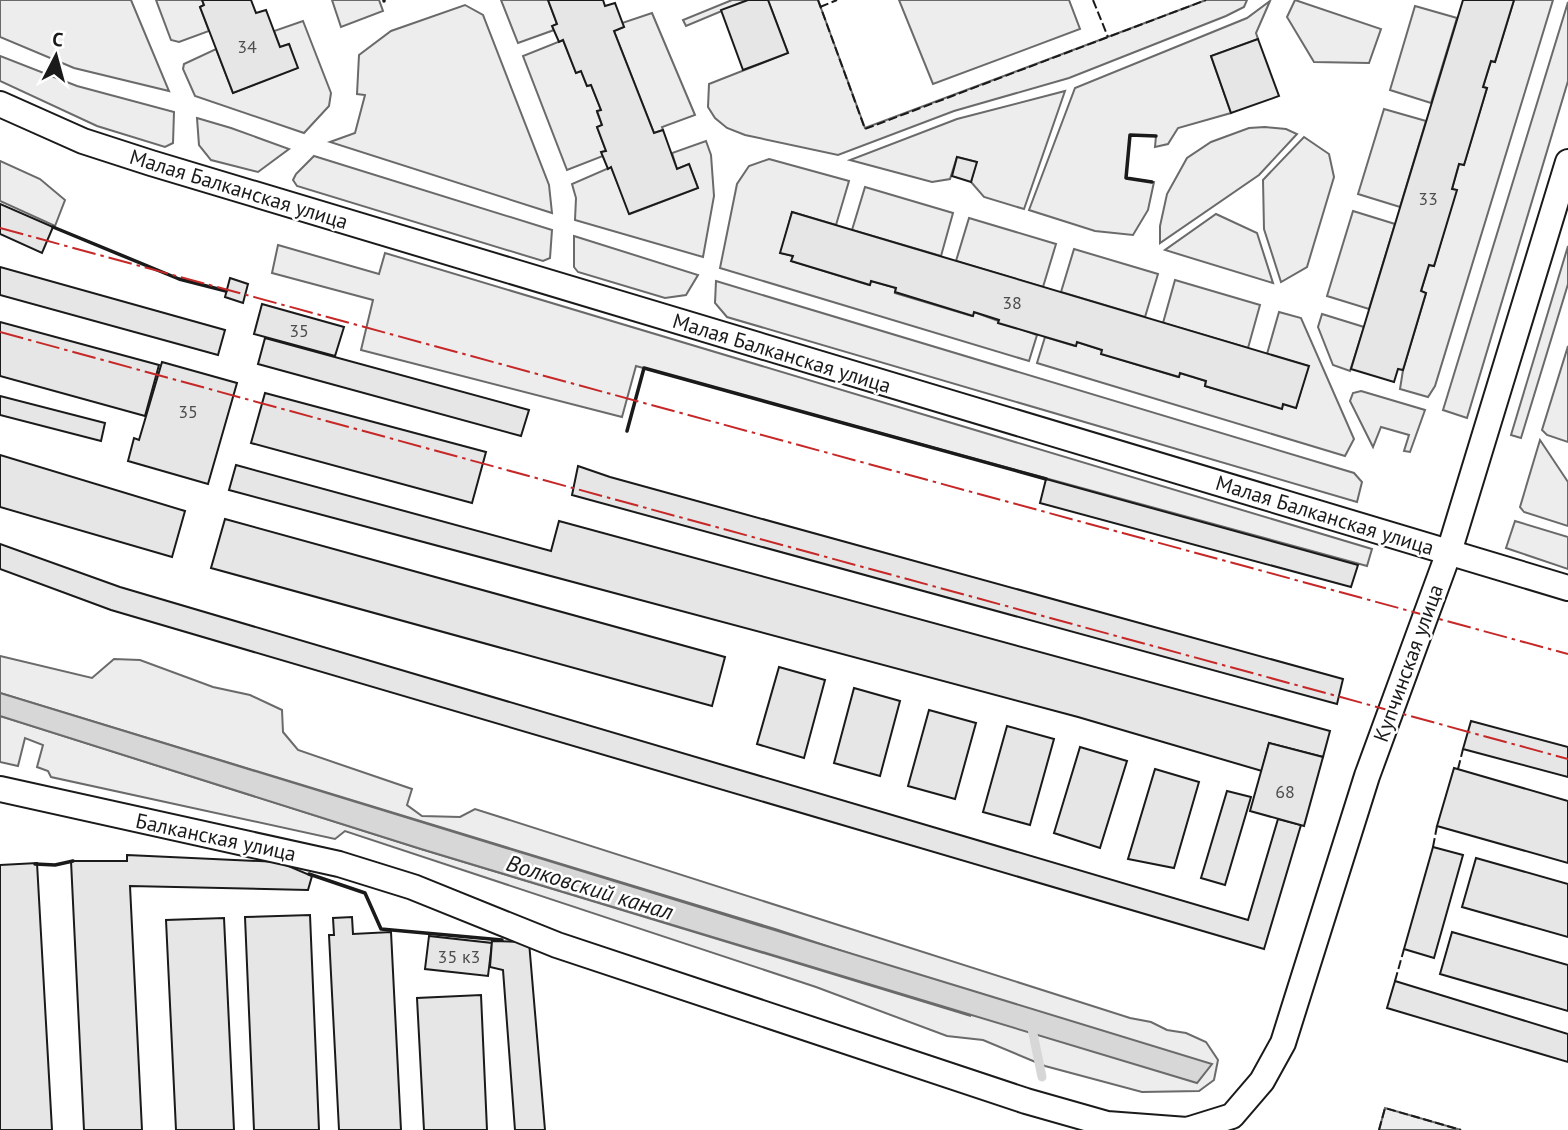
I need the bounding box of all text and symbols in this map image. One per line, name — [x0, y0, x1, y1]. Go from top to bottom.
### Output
north arrow — [21, 21, 91, 91]
text: С — [51, 27, 65, 52]
house number: 34 — [237, 35, 257, 58]
street label: Малая Балканская улица — [127, 143, 351, 235]
house number: 33 — [1418, 187, 1438, 210]
house number: 38 — [1002, 291, 1022, 314]
street label: Малая Балканская улица — [670, 307, 894, 399]
house number: 35 — [289, 319, 309, 342]
house number: 35 — [178, 400, 198, 423]
street label: Малая Балканская улица — [1213, 469, 1437, 561]
street label: Купчинская улица — [1367, 580, 1449, 746]
house number: 68 — [1275, 780, 1295, 803]
street label: Балканская улица — [133, 807, 299, 867]
water label: Волковский канал — [503, 848, 677, 926]
house number: 35 к3 — [438, 945, 480, 968]

